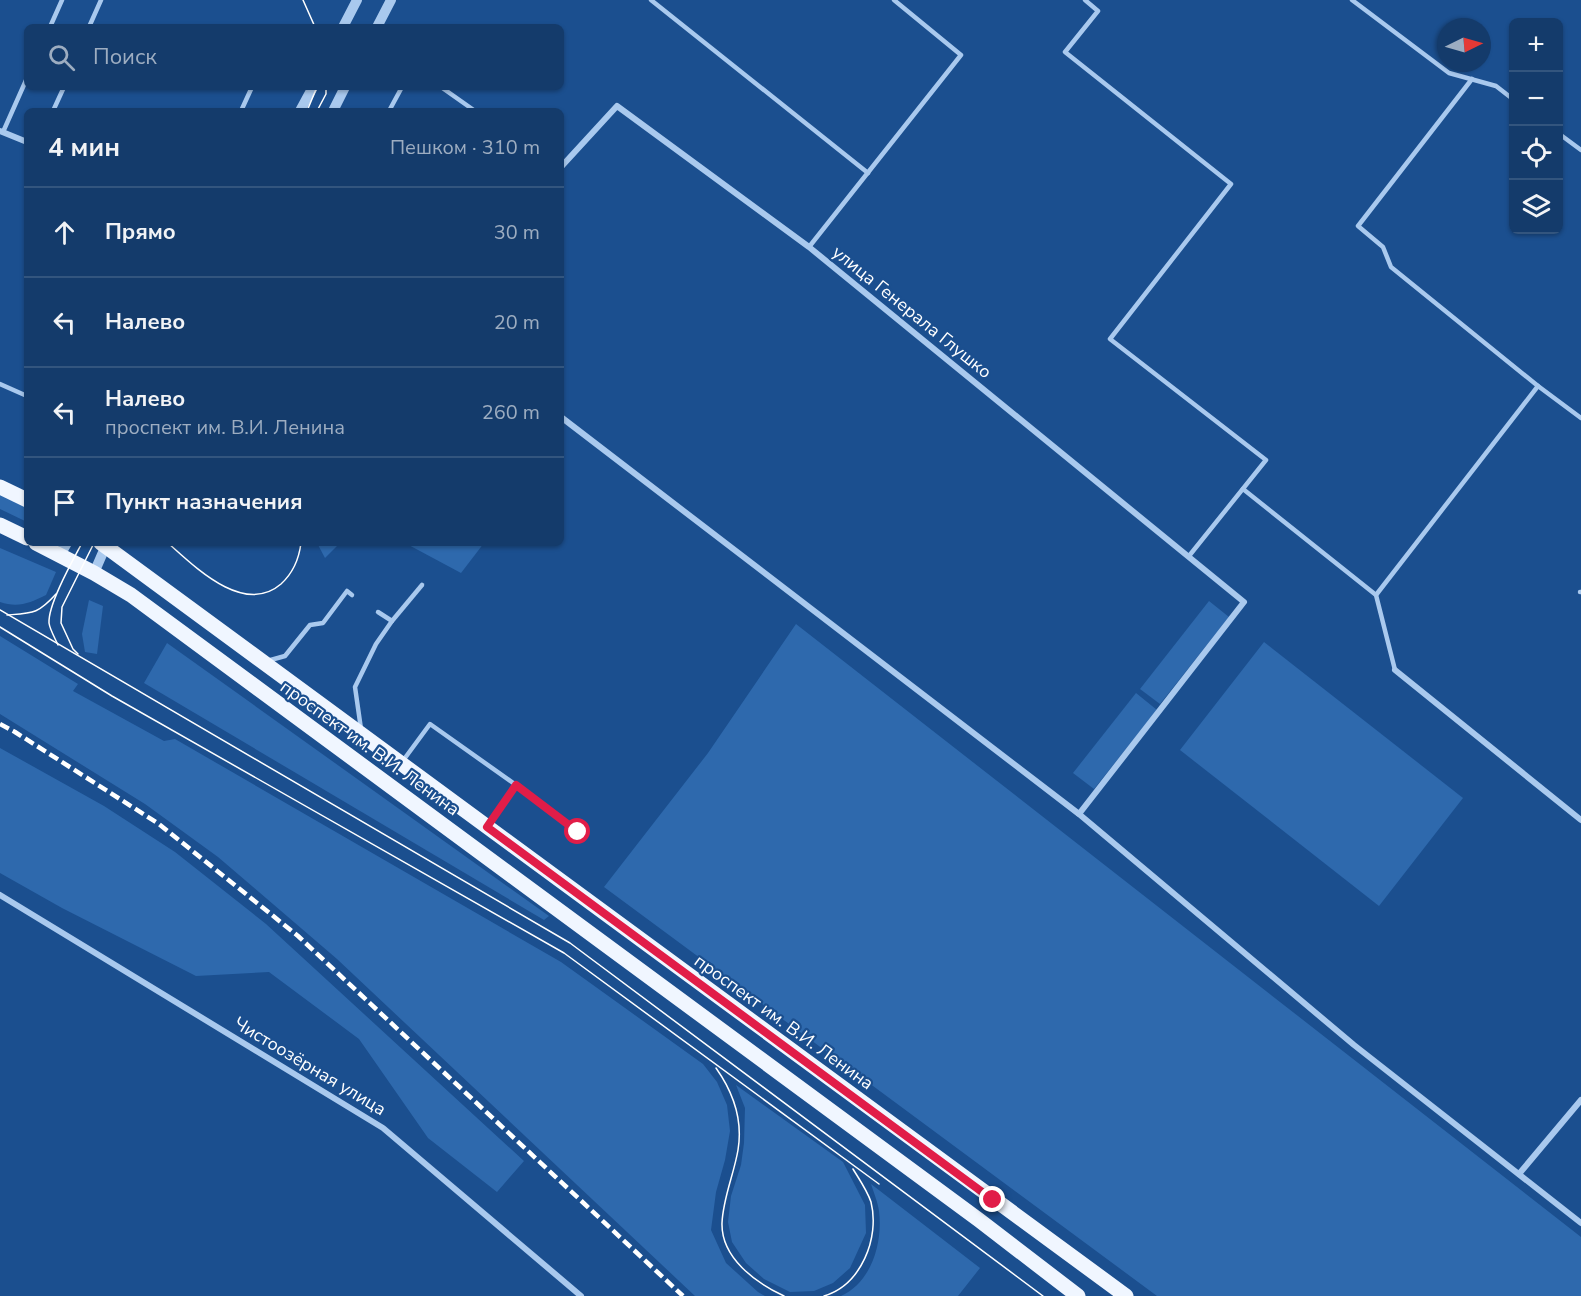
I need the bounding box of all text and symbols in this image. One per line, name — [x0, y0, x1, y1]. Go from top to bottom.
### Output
north arrow — [1437, 18, 1491, 72]
map controls — [1509, 18, 1563, 234]
button: + — [1509, 18, 1563, 72]
search box — [24, 24, 564, 90]
icon: search — [45, 41, 78, 74]
text: Поиск — [93, 42, 157, 72]
button: − — [1509, 72, 1563, 126]
button: locate — [1509, 126, 1563, 180]
text: 4 мин — [48, 130, 120, 165]
text: Пешком · 310 m — [390, 134, 540, 161]
button: layers — [1509, 180, 1563, 234]
icon: ahead — [48, 216, 81, 249]
text: Прямо — [105, 217, 176, 247]
text: 30 m — [494, 219, 540, 246]
street label: улица Генерала Глушко — [827, 240, 997, 384]
icon: left — [48, 306, 81, 339]
text: Налево — [105, 307, 185, 337]
text: 20 m — [494, 309, 540, 336]
text: Налево — [105, 384, 185, 414]
icon: left — [48, 396, 81, 429]
text: 260 m — [482, 399, 540, 426]
text: проспект им. В.И. Ленина — [105, 414, 345, 441]
icon: arrive — [48, 486, 81, 519]
text: Пункт назначения — [105, 487, 303, 517]
street label: проспект им. В.И. Ленина — [276, 675, 464, 821]
route start — [564, 818, 590, 844]
street label: проспект им. В.И. Ленина — [690, 949, 878, 1095]
street label: Чистоозёрная улица — [229, 1011, 391, 1121]
route end — [979, 1186, 1005, 1212]

